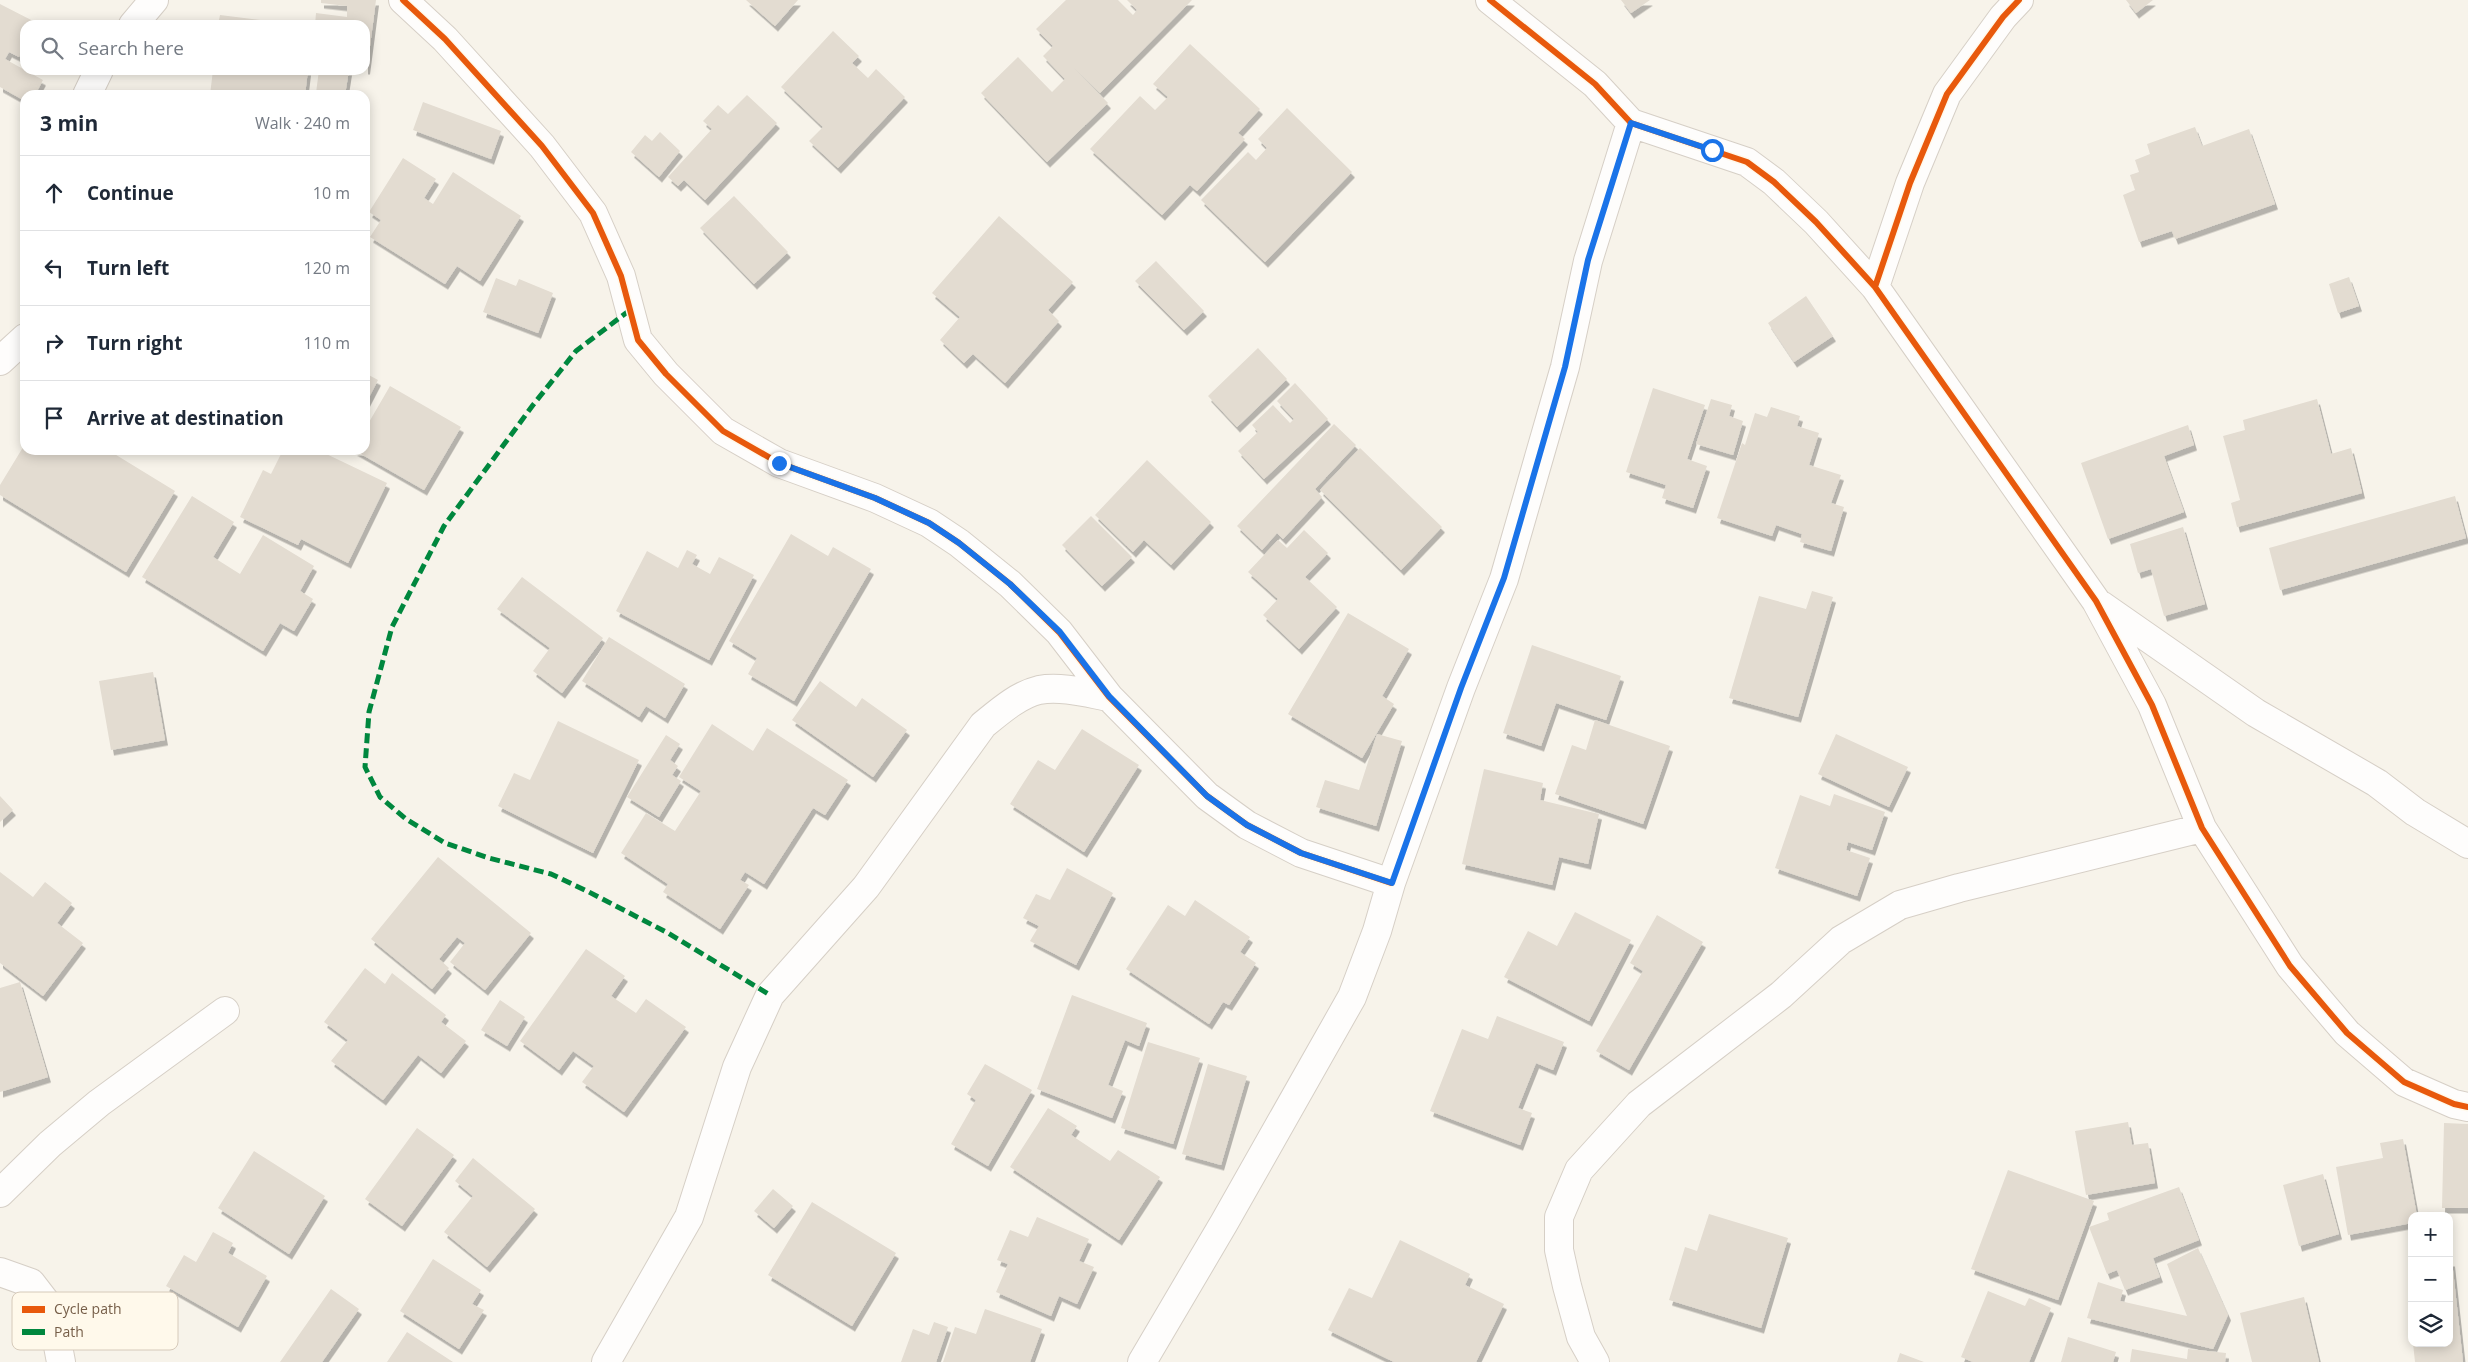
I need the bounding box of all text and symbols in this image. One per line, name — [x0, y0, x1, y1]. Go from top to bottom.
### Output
search box — [20, 20, 370, 75]
icon: search — [38, 34, 66, 62]
text: Search here — [78, 35, 184, 61]
text: 3 min — [40, 109, 98, 137]
text: Walk · 240 m — [255, 112, 350, 134]
route start — [1701, 139, 1724, 162]
icon: ahead — [40, 179, 68, 207]
text: Continue — [87, 180, 174, 206]
text: 10 m — [313, 182, 350, 204]
icon: left — [40, 254, 68, 282]
text: Turn left — [87, 255, 169, 281]
text: 120 m — [304, 257, 350, 279]
icon: right — [40, 329, 68, 357]
text: Turn right — [87, 330, 182, 356]
text: 110 m — [304, 332, 350, 354]
icon: arrive — [40, 404, 68, 432]
text: Arrive at destination — [87, 405, 284, 431]
route end — [768, 452, 791, 475]
map controls — [2408, 1212, 2453, 1347]
button: + — [2408, 1212, 2453, 1257]
button: − — [2408, 1257, 2453, 1302]
legend — [12, 1292, 178, 1350]
text: Cycle path — [54, 1299, 122, 1318]
button: layers — [2408, 1302, 2453, 1347]
text: Path — [54, 1322, 84, 1341]

